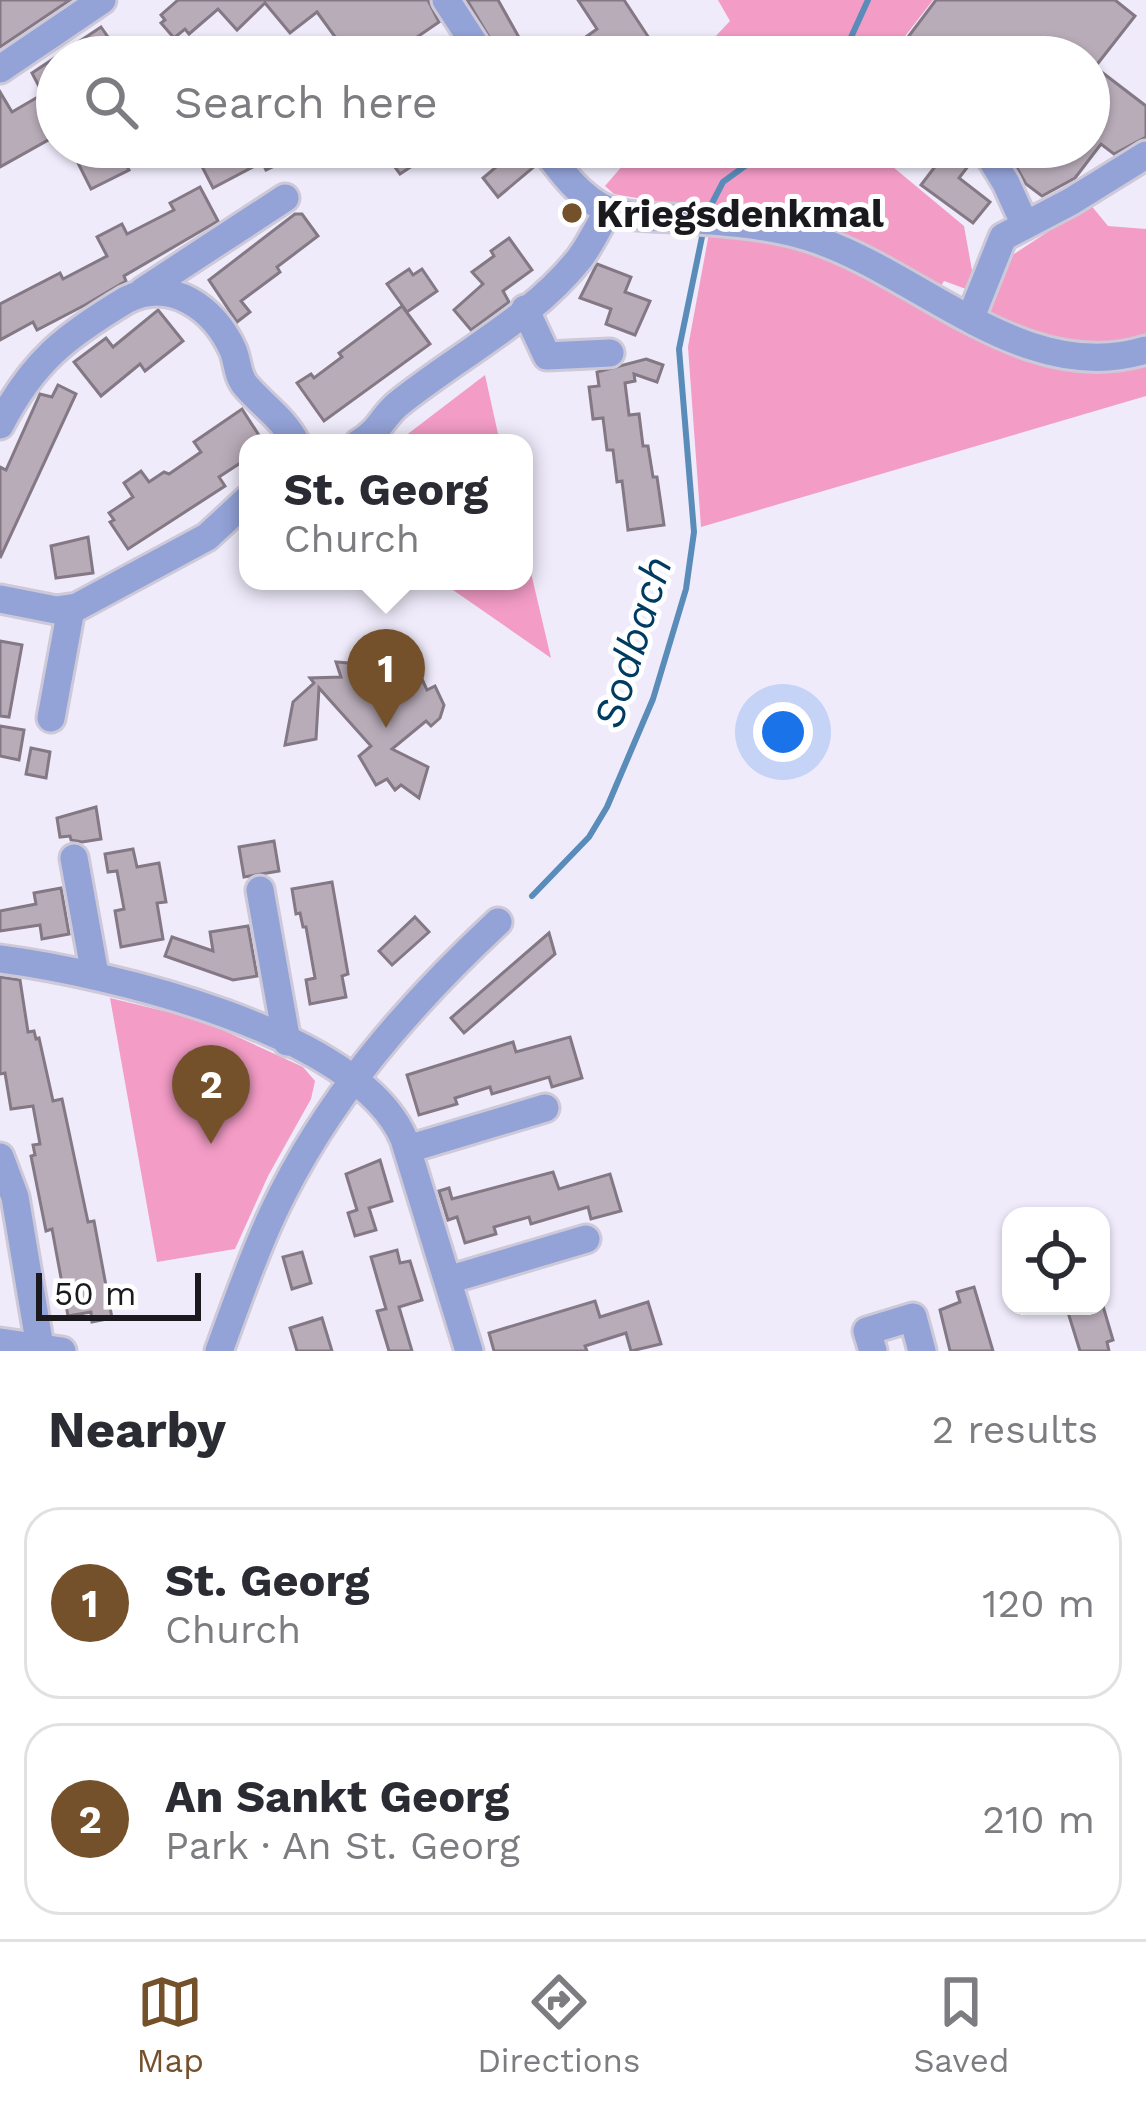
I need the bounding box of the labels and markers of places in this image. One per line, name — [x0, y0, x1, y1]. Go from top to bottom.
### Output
place label: Kriegsdenkmal — [596, 191, 884, 236]
marker: Kriegsdenkmal — [559, 200, 585, 226]
pin: 1 — [347, 629, 425, 728]
pin: 2 — [172, 1045, 250, 1144]

